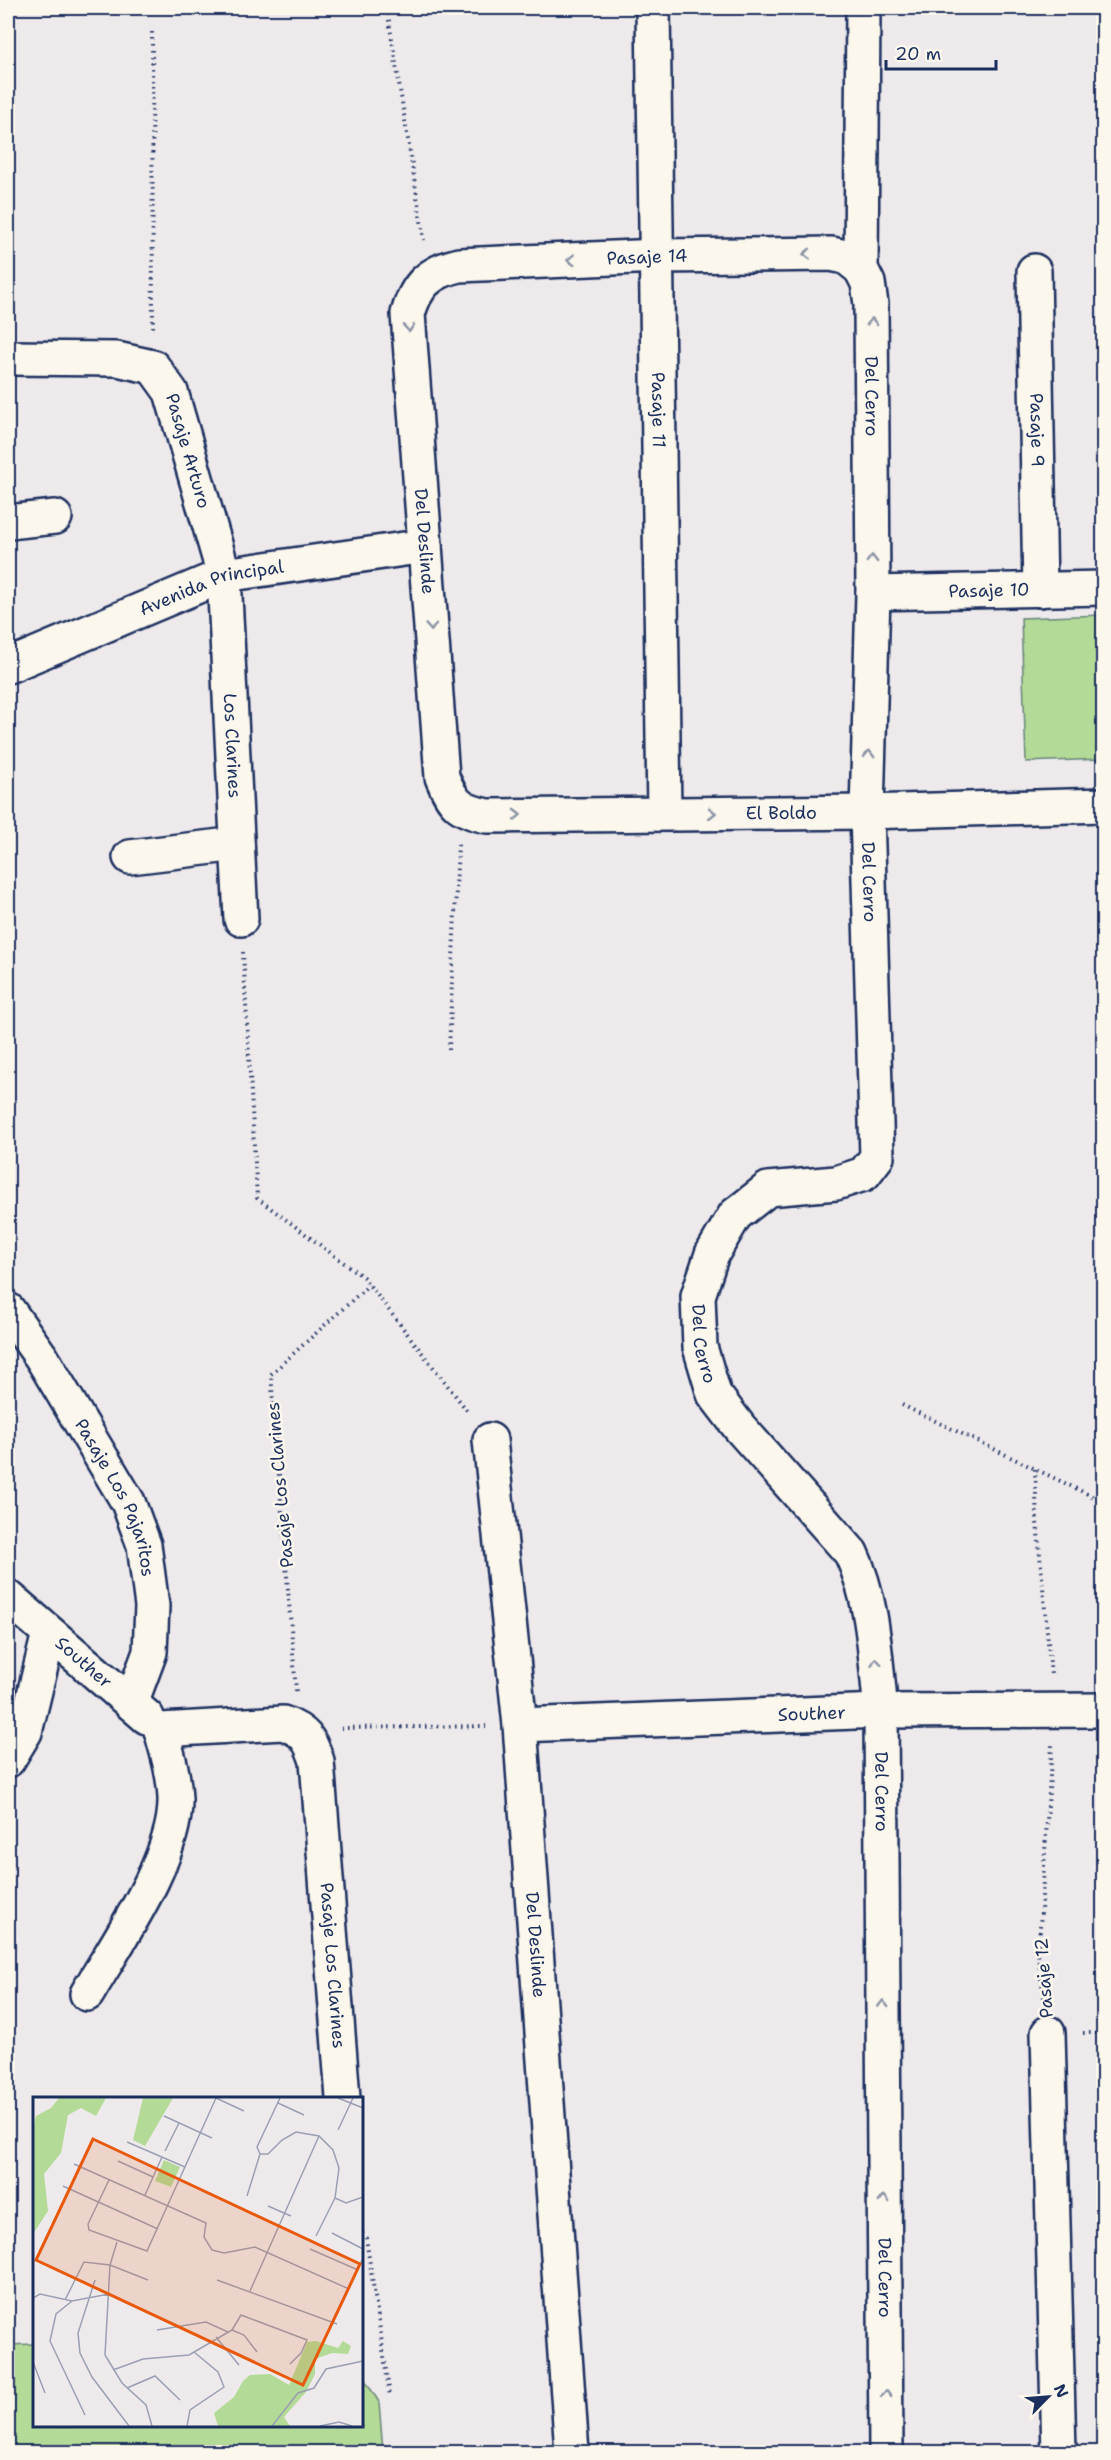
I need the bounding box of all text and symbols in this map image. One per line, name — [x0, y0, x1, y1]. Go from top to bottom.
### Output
scale bar — [886, 33, 996, 71]
text: 20 m — [895, 42, 941, 66]
street label: Pasaje 14 — [606, 244, 688, 270]
one-way arrow — [803, 248, 812, 260]
one-way arrow — [566, 253, 575, 266]
one-way arrow — [866, 317, 878, 326]
one-way arrow — [402, 323, 415, 332]
street label: Del Cerro — [859, 356, 884, 436]
street label: Pasaje 11 — [646, 372, 671, 448]
street label: Pasaje Arturo — [160, 391, 216, 511]
street label: Pasaje 9 — [1024, 393, 1050, 467]
street label: Del Deslinde — [409, 488, 441, 595]
street label: Avenida Principal — [136, 554, 286, 621]
one-way arrow — [866, 554, 878, 563]
street label: Pasaje 10 — [948, 578, 1030, 603]
one-way arrow — [424, 622, 437, 631]
street label: Los Clarines — [218, 693, 247, 799]
one-way arrow — [862, 749, 875, 758]
street label: El Boldo — [745, 801, 817, 825]
one-way arrow — [708, 807, 717, 819]
one-way arrow — [513, 809, 522, 821]
street label: Del Cerro — [856, 842, 882, 922]
street label: Del Cerro — [686, 1304, 722, 1386]
street label: Pasaje Los Clarines — [261, 1401, 299, 1569]
street label: Pasaje Los Pajaritos — [69, 1414, 160, 1578]
street label: Souther — [50, 1631, 117, 1694]
one-way arrow — [870, 1658, 883, 1667]
street label: Souther — [777, 1700, 846, 1727]
street label: Del Cerro — [869, 1751, 894, 1832]
street label: Pasaje Los Clarines — [314, 1882, 351, 2049]
street label: Del Deslinde — [520, 1891, 551, 1999]
street label: Pasaje 12 — [1029, 1937, 1059, 2019]
one-way arrow — [877, 2000, 889, 2009]
inset map — [33, 2097, 363, 2427]
one-way arrow — [878, 2195, 890, 2204]
street label: Del Cerro — [873, 2237, 897, 2318]
north arrow — [1018, 2367, 1078, 2427]
text: N — [1049, 2381, 1073, 2401]
one-way arrow — [879, 2390, 892, 2399]

